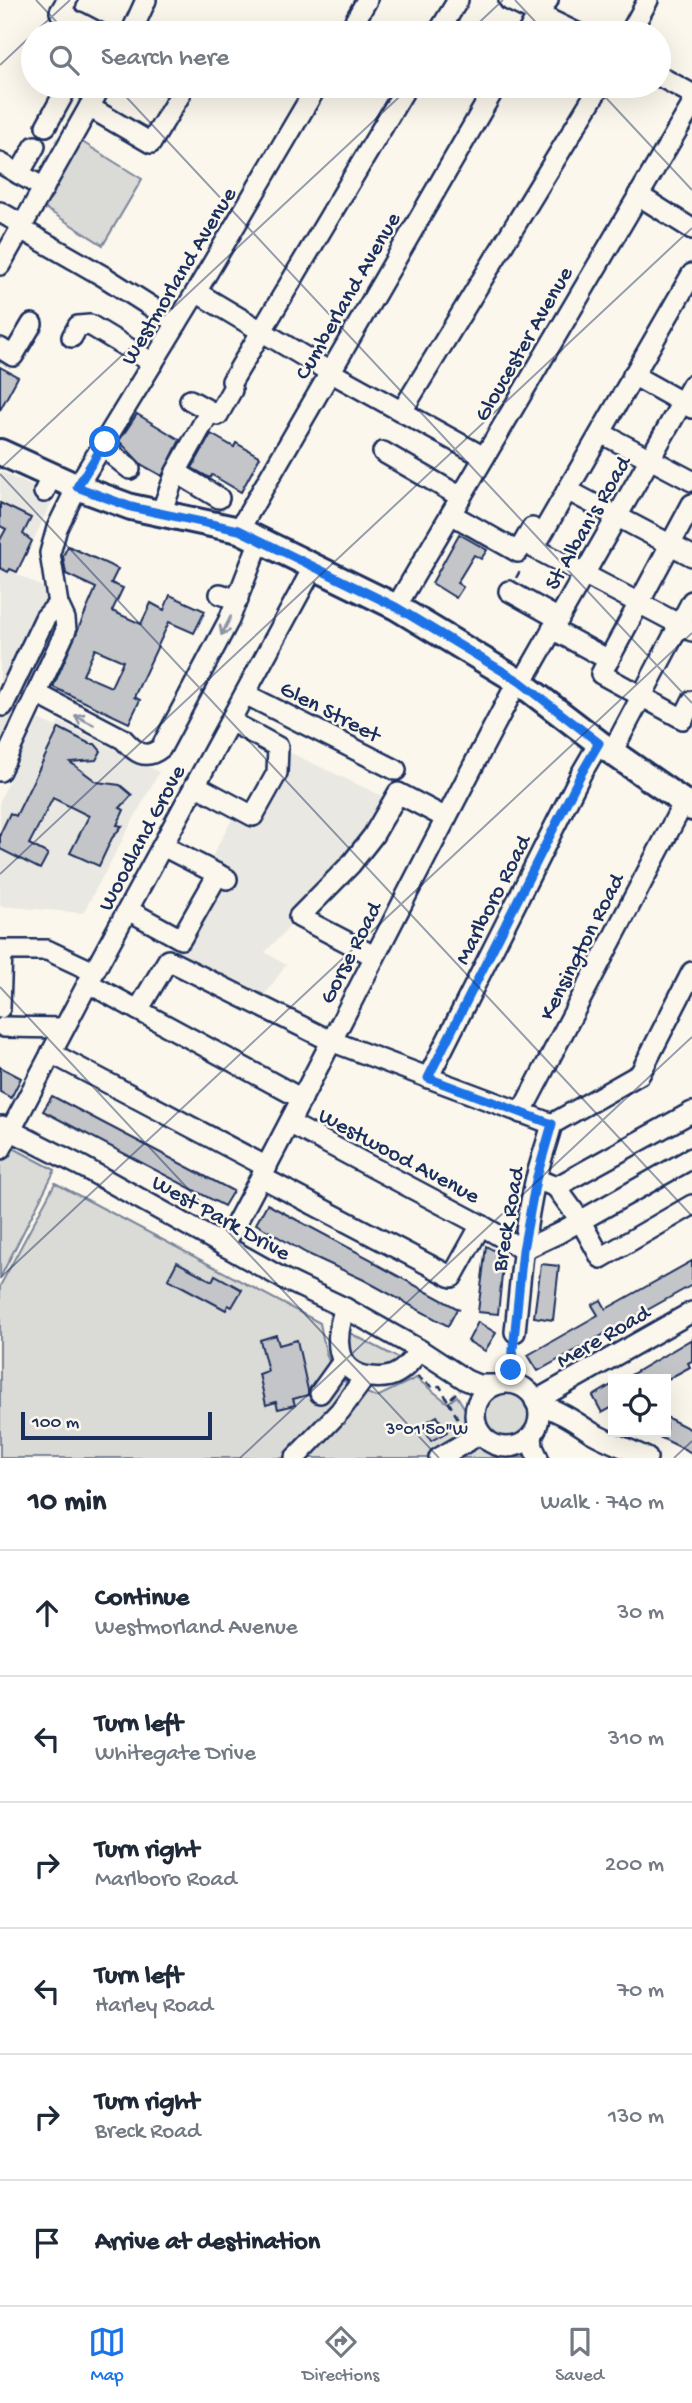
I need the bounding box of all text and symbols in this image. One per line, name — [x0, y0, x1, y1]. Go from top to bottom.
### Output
search box — [21, 21, 671, 98]
icon: search — [45, 41, 83, 79]
text: Search here — [101, 44, 229, 75]
street label: Westmorland Avenue — [116, 182, 244, 371]
street label: Cumberland Avenue — [290, 207, 408, 385]
street label: Gloucester Avenue — [470, 261, 581, 427]
route start — [89, 426, 120, 457]
street label: St Alban's Road — [540, 451, 639, 595]
one-way arrow — [218, 616, 232, 636]
street label: Glen Street — [275, 676, 386, 751]
one-way arrow — [74, 712, 95, 726]
street label: Woodland Grove — [93, 760, 193, 916]
street label: Marlboro Road — [450, 830, 539, 970]
street label: Kensington Road — [535, 868, 632, 1025]
street label: Gorse Road — [315, 897, 390, 1009]
street label: Westwood Avenue — [313, 1103, 485, 1212]
street label: Breck Road — [487, 1164, 532, 1275]
street label: West Park Drive — [146, 1170, 295, 1269]
street label: Mere Road — [552, 1300, 657, 1376]
route end — [495, 1354, 526, 1385]
map controls — [608, 1374, 671, 1437]
button: locate — [608, 1374, 671, 1437]
scale bar — [21, 1409, 212, 1441]
text: 100 m — [32, 1412, 79, 1435]
text: 3°01'50"W — [385, 1420, 468, 1441]
text: 10 min — [28, 1486, 106, 1521]
text: Walk · 740 m — [541, 1490, 664, 1517]
text: Continue — [95, 1584, 189, 1615]
icon: ahead — [28, 1594, 66, 1632]
text: 30 m — [617, 1600, 664, 1627]
text: Westmorland Avenue — [95, 1615, 298, 1642]
text: Turn left — [95, 1710, 183, 1741]
icon: left — [28, 1720, 66, 1758]
text: 310 m — [608, 1726, 664, 1753]
text: Whitegate Drive — [95, 1741, 256, 1768]
text: Turn right — [95, 1836, 199, 1867]
icon: right — [28, 1846, 66, 1884]
text: 200 m — [605, 1852, 664, 1879]
text: Marlboro Road — [95, 1867, 237, 1894]
text: Turn left — [95, 1962, 183, 1993]
icon: left — [28, 1972, 66, 2010]
text: 70 m — [617, 1978, 664, 2005]
text: Harley Road — [95, 1993, 213, 2020]
text: Turn right — [95, 2088, 199, 2119]
icon: right — [28, 2098, 66, 2136]
text: 130 m — [608, 2104, 664, 2131]
text: Breck Road — [95, 2119, 201, 2146]
icon: arrive — [28, 2224, 66, 2262]
text: Arrive at destination — [95, 2228, 320, 2259]
tab: Map — [88, 2323, 126, 2388]
tab: Directions — [302, 2323, 379, 2388]
tab: Saved — [555, 2323, 604, 2388]

